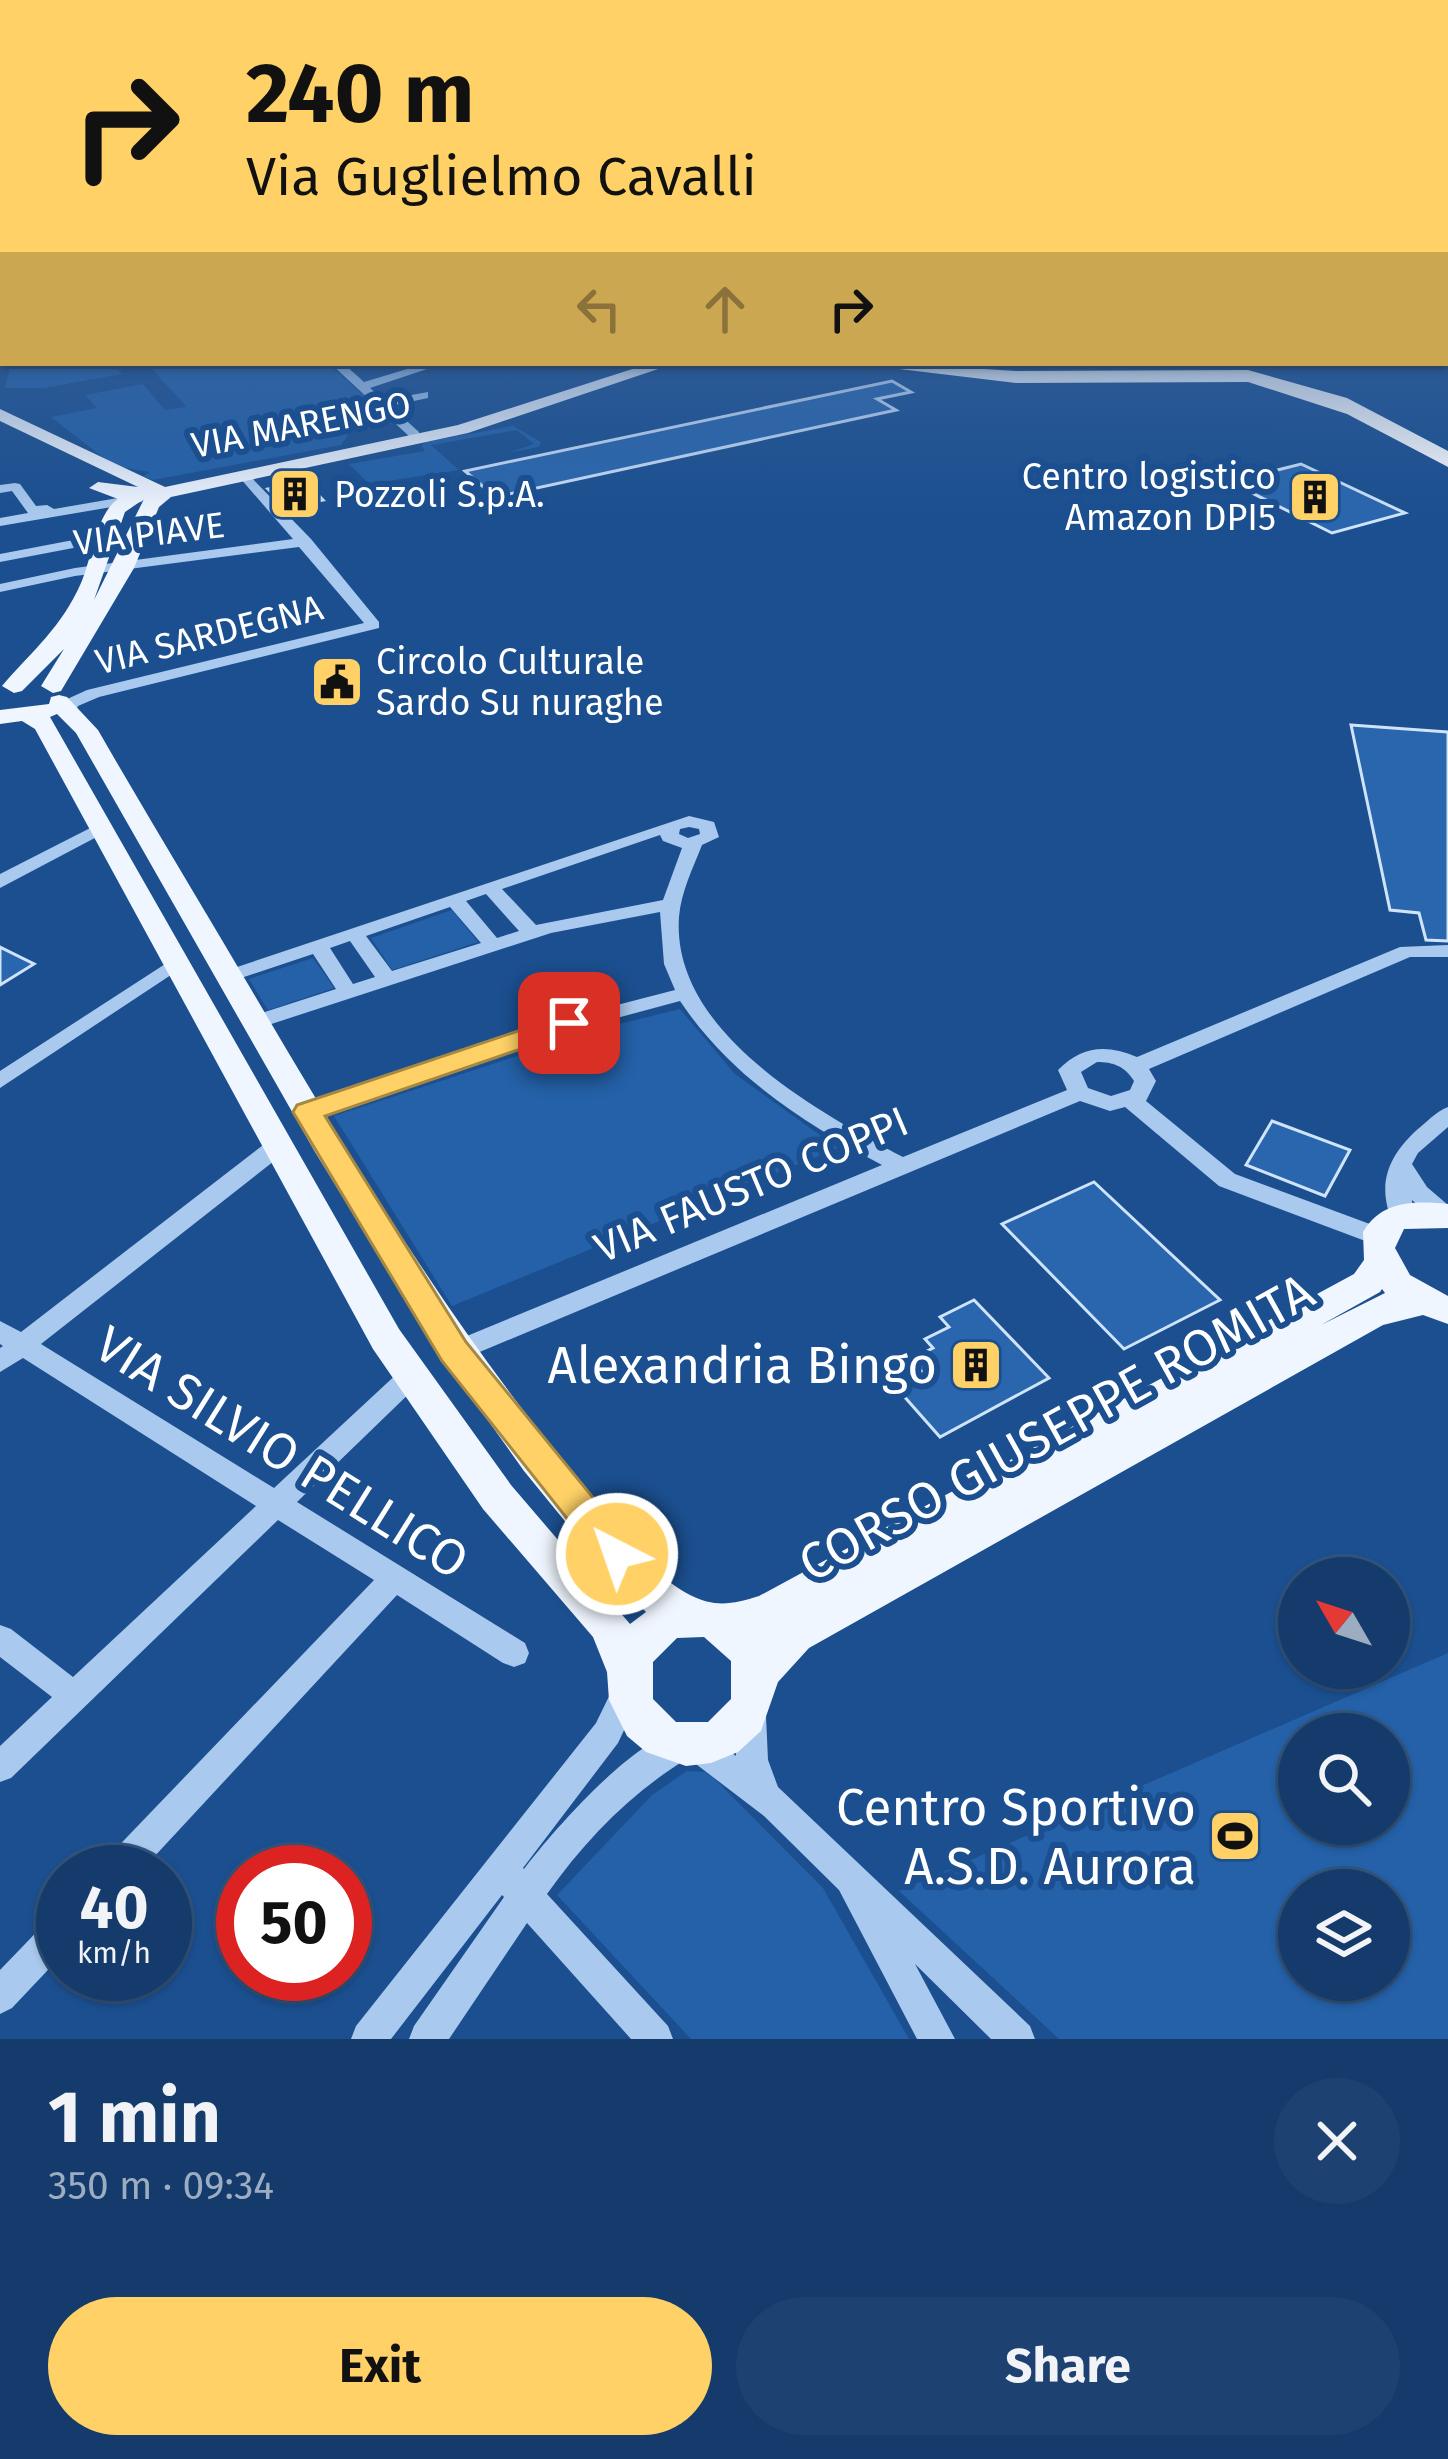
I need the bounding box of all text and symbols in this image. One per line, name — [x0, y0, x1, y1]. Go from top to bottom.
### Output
text: 240 m — [246, 43, 474, 144]
icon: right — [48, 48, 204, 204]
text: Via Guglielmo Cavalli — [246, 145, 757, 209]
icon: left — [566, 276, 632, 342]
icon: ahead — [692, 276, 758, 342]
icon: right — [818, 276, 884, 342]
street label: VIA MARENGO — [188, 382, 415, 468]
place label: Centro logistico Amazon DPI5 — [1022, 455, 1276, 540]
building icon: Pozzoli S.p.A. — [267, 466, 323, 522]
building icon: Centro logistico Amazon DPI5 — [1287, 469, 1343, 525]
place label: Pozzoli S.p.A. — [334, 473, 545, 517]
street label: VIA PIAVE — [71, 503, 227, 565]
street label: VIA SARDEGNA — [91, 585, 328, 684]
place label: Circolo Culturale Sardo Su nuraghe — [376, 640, 664, 725]
public building icon: Circolo Culturale Sardo Su nuraghe — [309, 654, 365, 710]
pin — [518, 972, 620, 1074]
icon: arrive — [536, 990, 602, 1056]
street label: VIA FAUSTO COPPI — [587, 1096, 916, 1274]
street label: CORSO GIUSEPPE ROMITA — [788, 1260, 1325, 1595]
street label: VIA SILVIO PELLICO — [83, 1313, 479, 1593]
place label: Alexandria Bingo — [548, 1335, 937, 1397]
building icon: Alexandria Bingo — [948, 1337, 1004, 1393]
position arrow — [554, 1491, 680, 1617]
north arrow — [1278, 1557, 1410, 1689]
map controls — [1278, 1557, 1410, 2001]
button: search — [1278, 1713, 1410, 1845]
place label: Centro Sportivo A.S.D. Aurora — [836, 1777, 1196, 1898]
sports icon: Centro Sportivo A.S.D. Aurora — [1207, 1808, 1263, 1864]
speed limit sign: 50 — [216, 1845, 372, 2001]
button: layers — [1278, 1869, 1410, 2001]
text: 40 — [80, 1872, 149, 1944]
text: km/h — [77, 1935, 151, 1971]
text: 1 min — [48, 2075, 221, 2161]
button: close — [1274, 2078, 1400, 2204]
text: 350 m · 09:34 — [48, 2163, 274, 2209]
button: Exit — [48, 2297, 712, 2435]
button: Share — [736, 2297, 1400, 2435]

